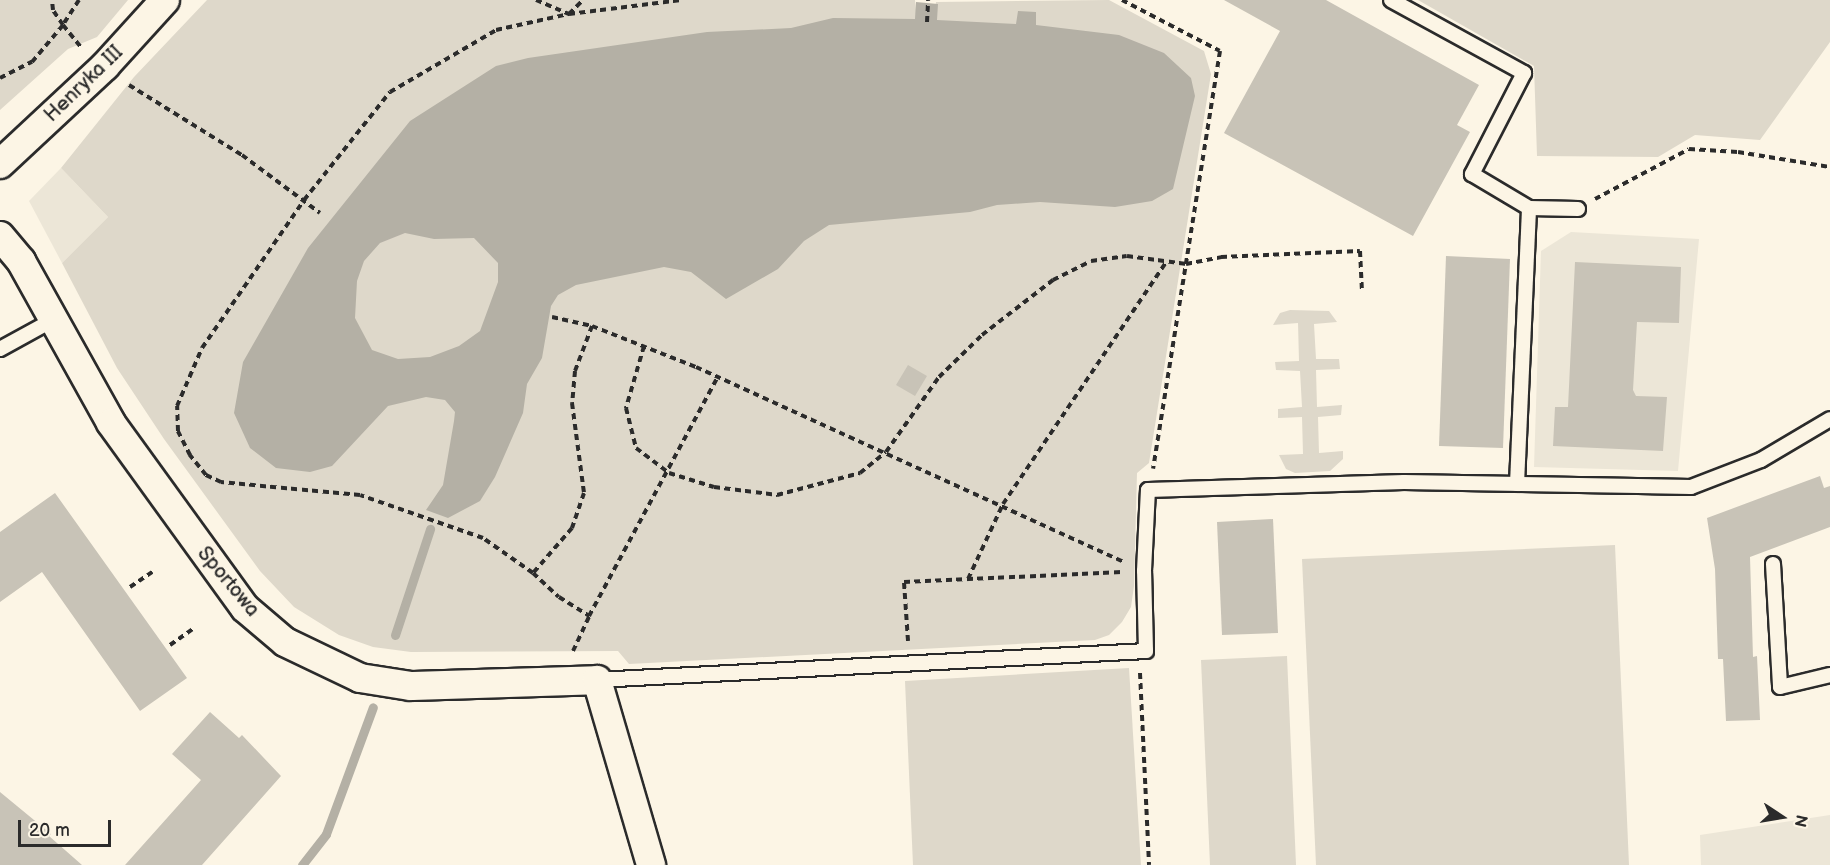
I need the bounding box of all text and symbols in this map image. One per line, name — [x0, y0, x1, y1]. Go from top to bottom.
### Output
street label: Henryka III — [40, 41, 128, 127]
street label: Sportowa — [192, 542, 264, 622]
north arrow — [1752, 787, 1812, 847]
scale bar — [21, 808, 114, 846]
text: N — [1790, 813, 1811, 829]
text: 20 m — [29, 820, 70, 841]

